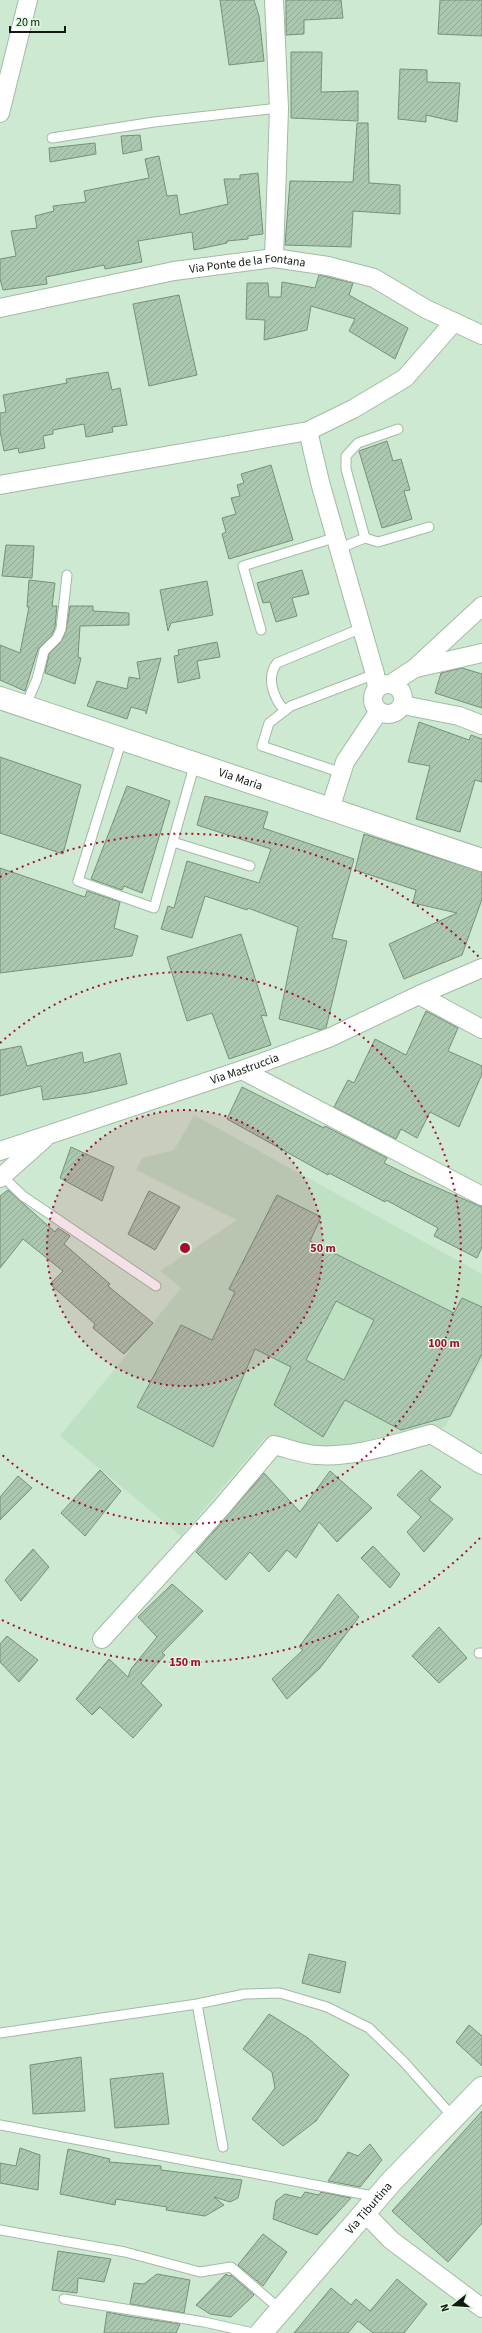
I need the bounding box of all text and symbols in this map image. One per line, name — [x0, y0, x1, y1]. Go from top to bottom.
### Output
scale bar — [10, 8, 65, 34]
text: 20 m — [16, 14, 40, 31]
street label: Via Ponte de la Fontana — [188, 249, 307, 277]
street label: Via Maria — [216, 764, 265, 794]
street label: Via Mastruccia — [208, 1049, 281, 1089]
text: 50 m — [310, 1240, 336, 1257]
centre of rings — [178, 1241, 192, 1255]
text: 100 m — [428, 1335, 460, 1352]
text: 150 m — [169, 1654, 201, 1671]
street label: Via Tiburtina — [341, 2178, 396, 2238]
north arrow — [434, 2285, 474, 2325]
text: N — [437, 2302, 453, 2313]

